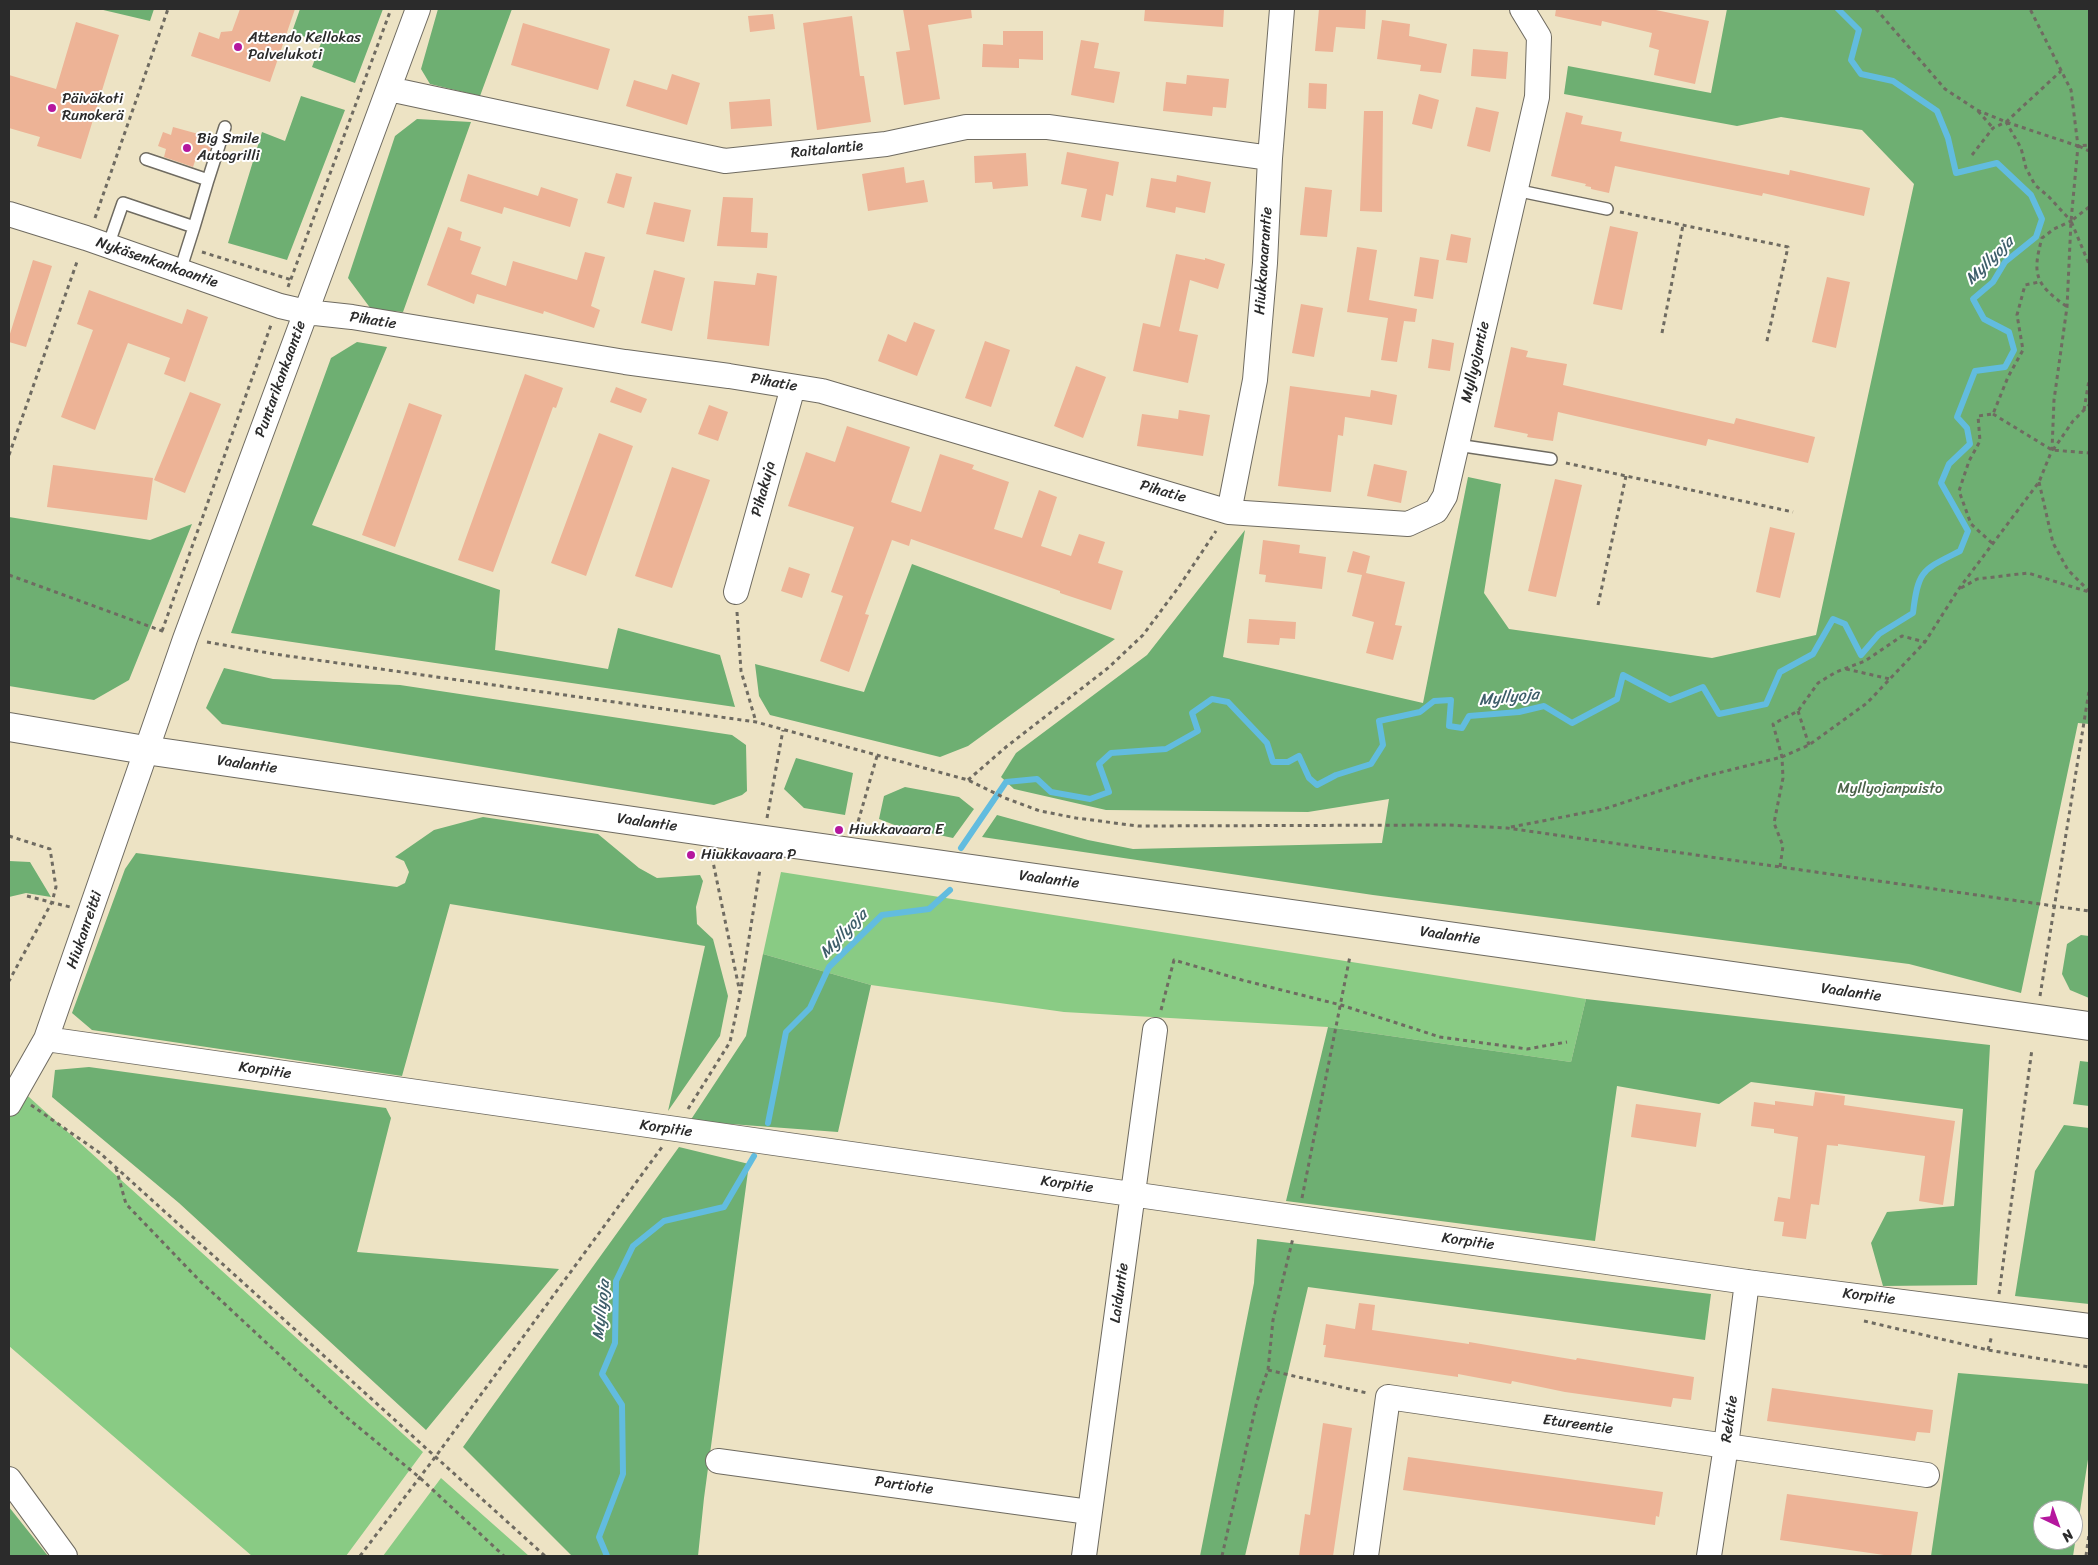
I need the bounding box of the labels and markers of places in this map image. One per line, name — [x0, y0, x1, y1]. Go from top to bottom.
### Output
place label: Attendo Kellokas Palvelukoti — [248, 29, 361, 64]
marker: Attendo Kellokas Palvelukoti — [232, 41, 244, 53]
place label: Päiväkoti Runokerä — [62, 90, 124, 125]
marker: Päiväkoti Runokerä — [46, 102, 58, 114]
place label: Big Smile Autogrilli — [197, 130, 260, 165]
marker: Big Smile Autogrilli — [181, 142, 193, 154]
place label: Hiukkavaara E — [849, 821, 943, 839]
marker: Hiukkavaara E — [833, 824, 845, 836]
place label: Hiukkavaara P — [701, 846, 796, 864]
marker: Hiukkavaara P — [685, 849, 697, 861]

